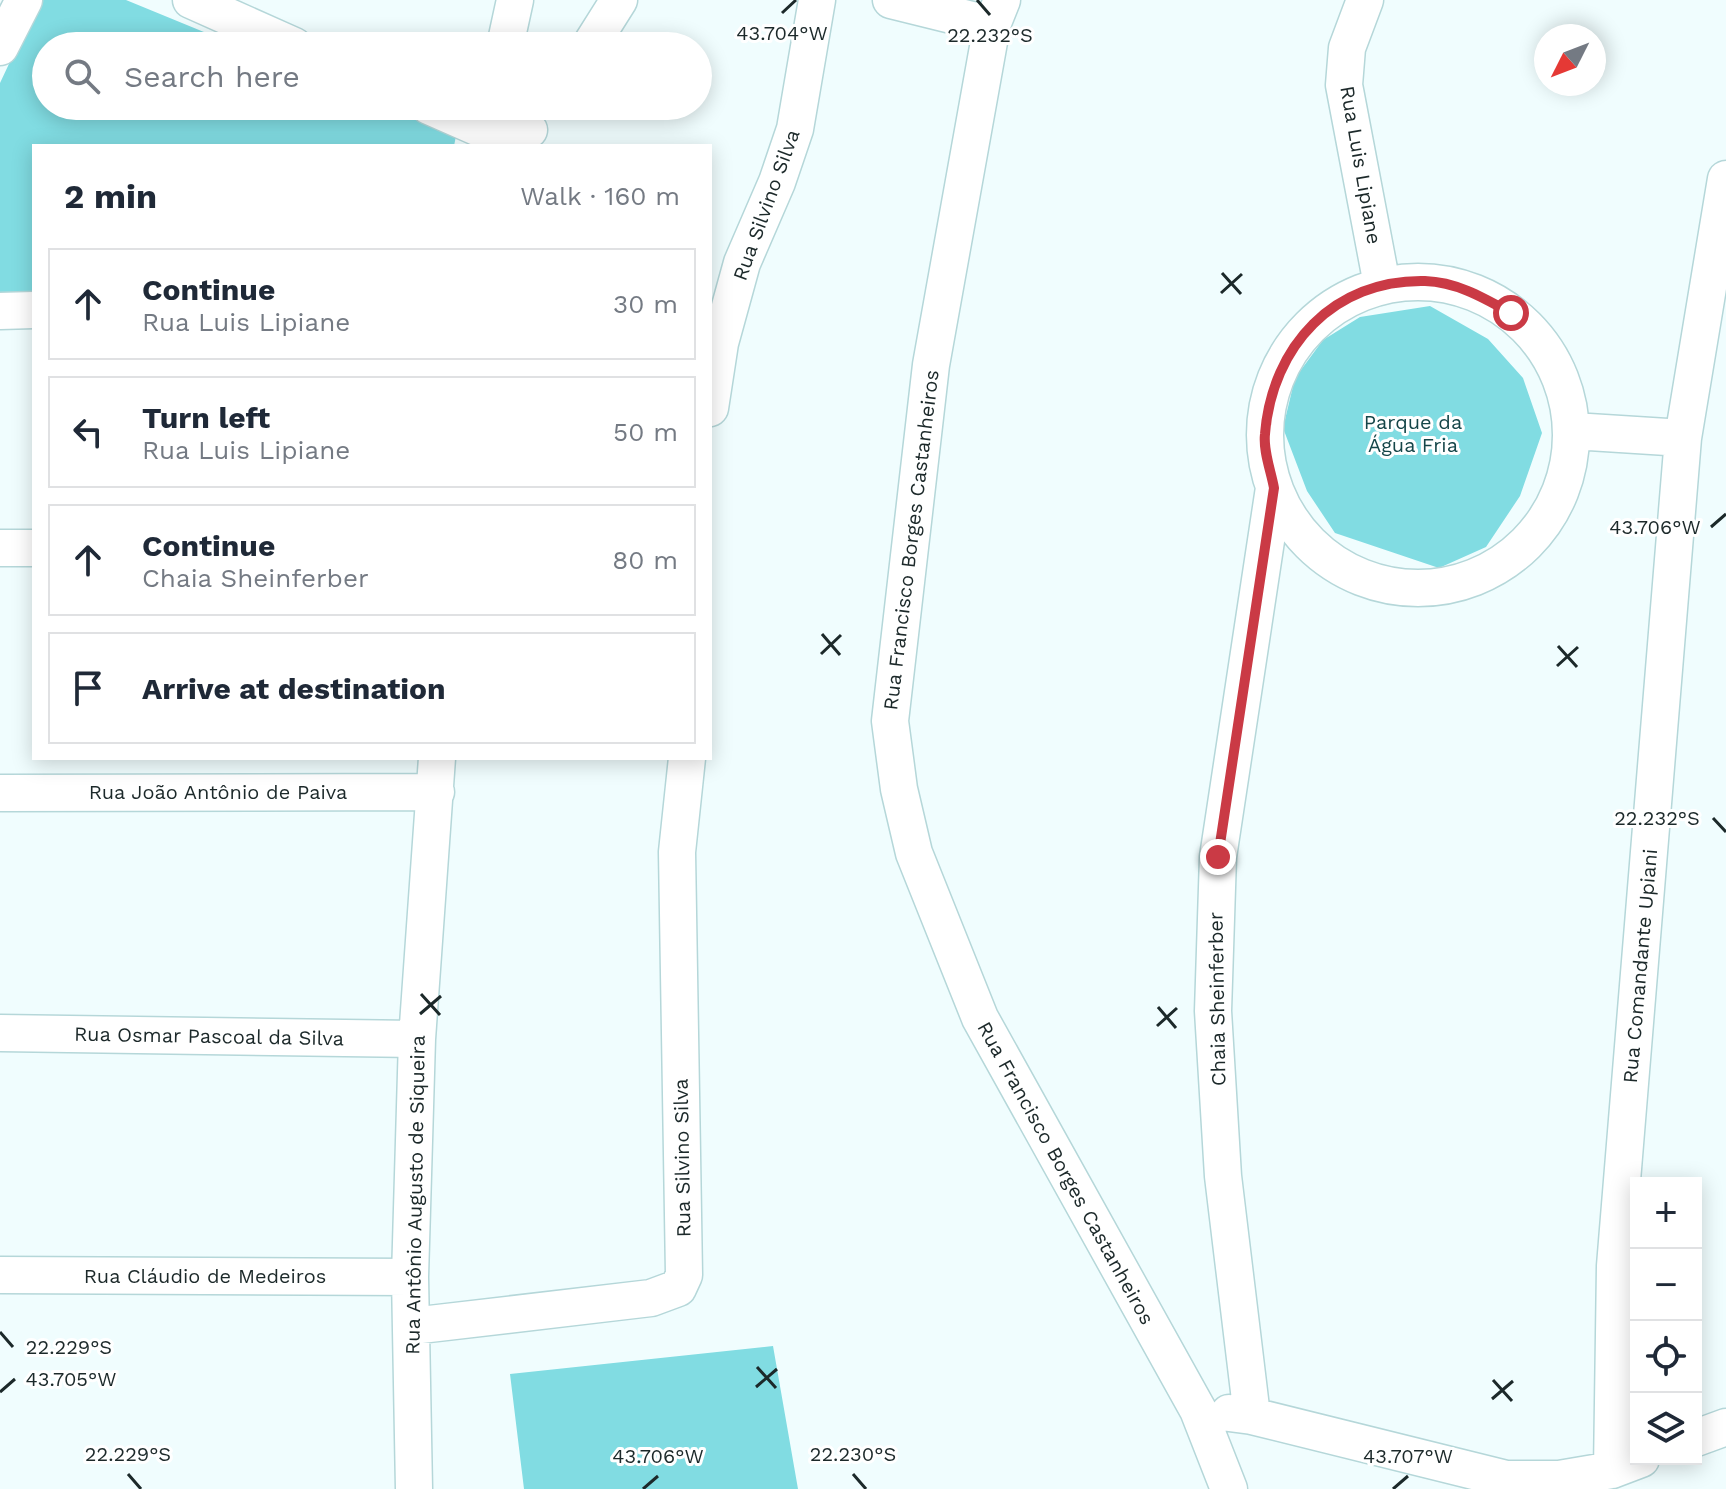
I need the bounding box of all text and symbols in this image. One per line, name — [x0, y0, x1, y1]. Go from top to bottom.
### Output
text: 43.704°W — [736, 21, 828, 45]
text: 22.232°S — [947, 23, 1033, 47]
north arrow — [1534, 24, 1606, 96]
search box — [32, 32, 712, 120]
icon: search — [60, 54, 104, 98]
text: Search here — [124, 59, 300, 94]
street label: Rua Luis Lipiane — [1335, 84, 1387, 246]
street label: Rua Silvino Silva — [728, 126, 804, 284]
text: 2 min — [64, 176, 157, 216]
text: Walk · 160 m — [520, 181, 680, 211]
text: Continue — [142, 272, 275, 307]
icon: ahead — [66, 282, 110, 326]
text: 30 m — [613, 289, 678, 319]
route start — [1493, 295, 1529, 331]
text: Rua Luis Lipiane — [142, 307, 350, 337]
street label: Rua Francisco Borges Castanheiros — [878, 368, 944, 712]
text: Turn left — [142, 400, 270, 435]
icon: left — [66, 410, 110, 454]
park label: Parque da Água Fria — [1364, 410, 1462, 457]
text: 50 m — [613, 417, 678, 447]
text: Rua Luis Lipiane — [142, 435, 350, 465]
text: 43.706°W — [1609, 515, 1701, 539]
text: Continue — [142, 528, 275, 563]
icon: ahead — [66, 538, 110, 582]
text: 80 m — [612, 545, 678, 575]
text: Chaia Sheinferber — [142, 563, 369, 593]
icon: arrive — [66, 666, 110, 710]
text: Arrive at destination — [142, 671, 446, 706]
street label: Rua João Antônio de Paiva — [89, 780, 347, 804]
text: 22.232°S — [1614, 806, 1700, 830]
route end — [1200, 839, 1236, 875]
street label: Rua Comandante Upiani — [1618, 848, 1662, 1084]
street label: Chaia Sheinferber — [1203, 912, 1231, 1086]
street label: Rua Francisco Borges Castanheiros — [972, 1017, 1160, 1329]
street label: Rua Osmar Pascoal da Silva — [74, 1022, 344, 1050]
street label: Rua Antônio Augusto de Siqueira — [400, 1035, 430, 1355]
street label: Rua Silvino Silva — [669, 1078, 695, 1238]
map controls — [1630, 1177, 1702, 1465]
button: + — [1630, 1177, 1702, 1249]
button: − — [1630, 1249, 1702, 1321]
street label: Rua Cláudio de Medeiros — [84, 1264, 326, 1288]
button: locate — [1630, 1321, 1702, 1393]
text: 22.229°S — [26, 1335, 112, 1359]
text: 43.705°W — [26, 1367, 116, 1391]
button: layers — [1630, 1393, 1702, 1465]
text: 22.229°S — [85, 1442, 171, 1466]
text: 22.230°S — [810, 1442, 896, 1466]
text: 43.706°W — [612, 1444, 704, 1468]
text: 43.707°W — [1363, 1444, 1453, 1468]

